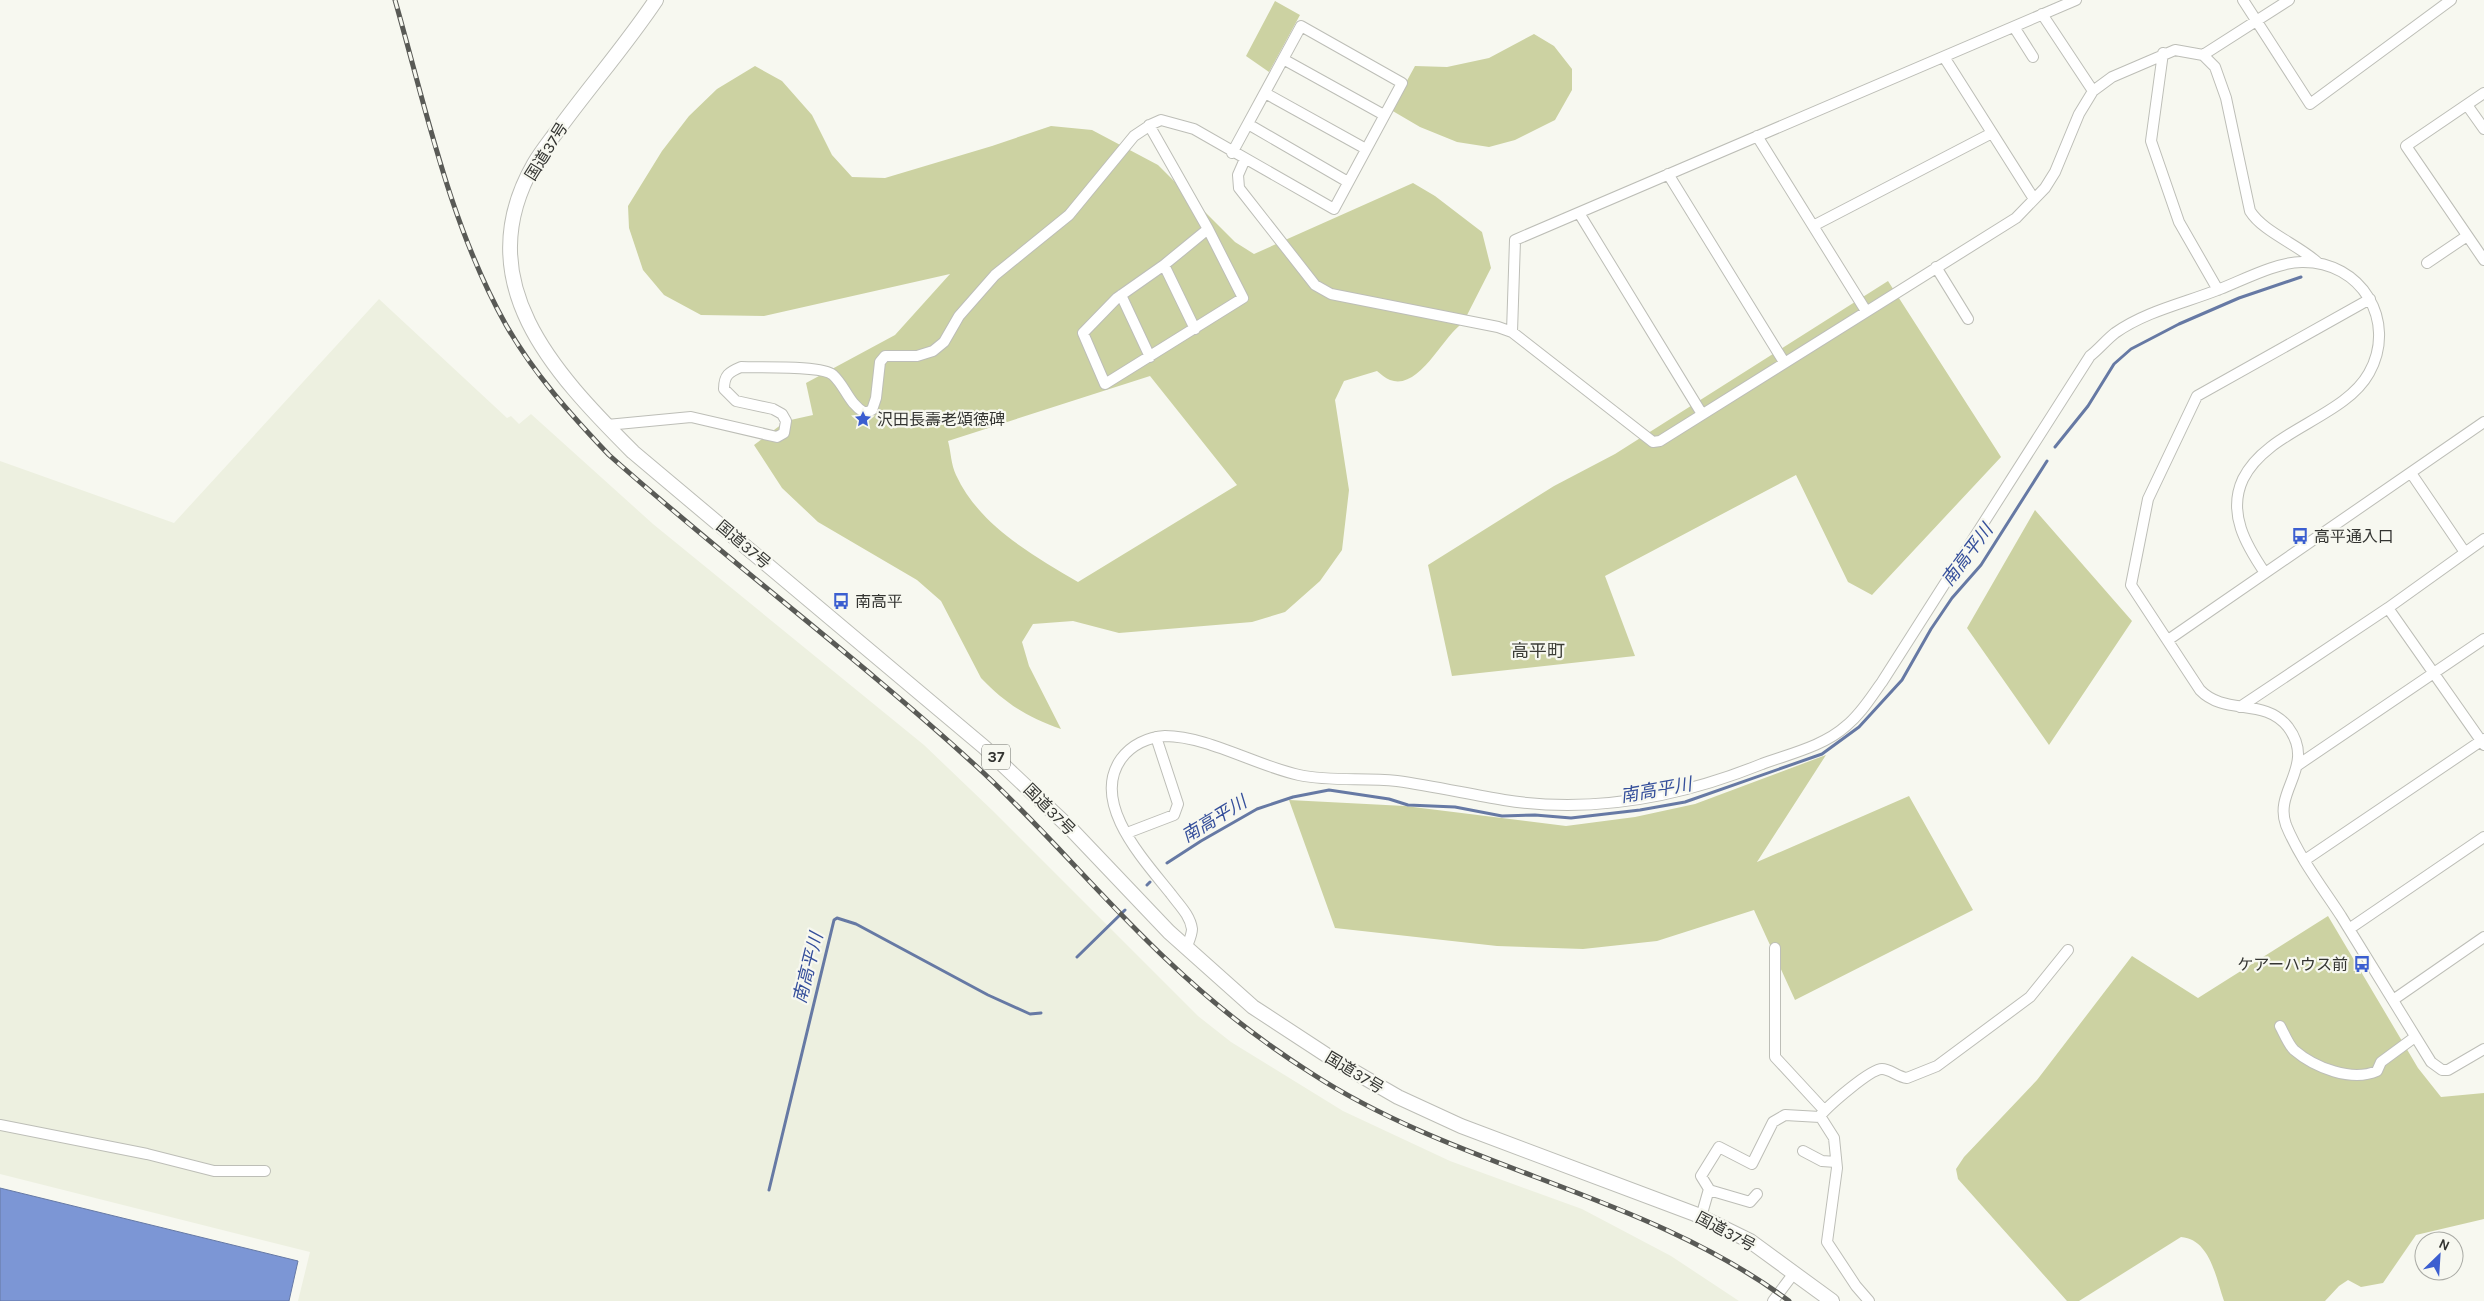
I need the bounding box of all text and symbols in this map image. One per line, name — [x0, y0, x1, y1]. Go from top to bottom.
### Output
street label: 国道37号 — [521, 119, 572, 184]
place icon: 沢田長壽老頌徳碑 — [853, 409, 873, 429]
place label: 沢田長壽老頌徳碑 — [877, 410, 1005, 429]
street label: 国道37号 — [713, 516, 775, 573]
water label: 南高平川 — [1937, 518, 1999, 590]
bus stop icon: 高平通入口 — [2290, 526, 2310, 546]
place label: 高平通入口 — [2314, 527, 2394, 546]
bus stop icon: 南高平 — [831, 591, 851, 611]
place label: 南高平 — [855, 592, 903, 611]
district label: 高平町 — [1511, 640, 1565, 662]
road number: 37 — [982, 744, 1010, 770]
water label: 南高平川 — [1619, 773, 1695, 807]
street label: 国道37号 — [1020, 780, 1079, 839]
water label: 南高平川 — [1177, 790, 1252, 847]
water label: 南高平川 — [789, 928, 828, 1006]
bus stop icon: ケアーハウス前 — [2352, 954, 2372, 974]
place label: ケアーハウス前 — [2237, 955, 2348, 974]
street label: 国道37号 — [1322, 1048, 1387, 1097]
street label: 国道37号 — [1693, 1208, 1759, 1255]
north arrow — [2414, 1231, 2464, 1281]
text: N — [2436, 1235, 2452, 1254]

